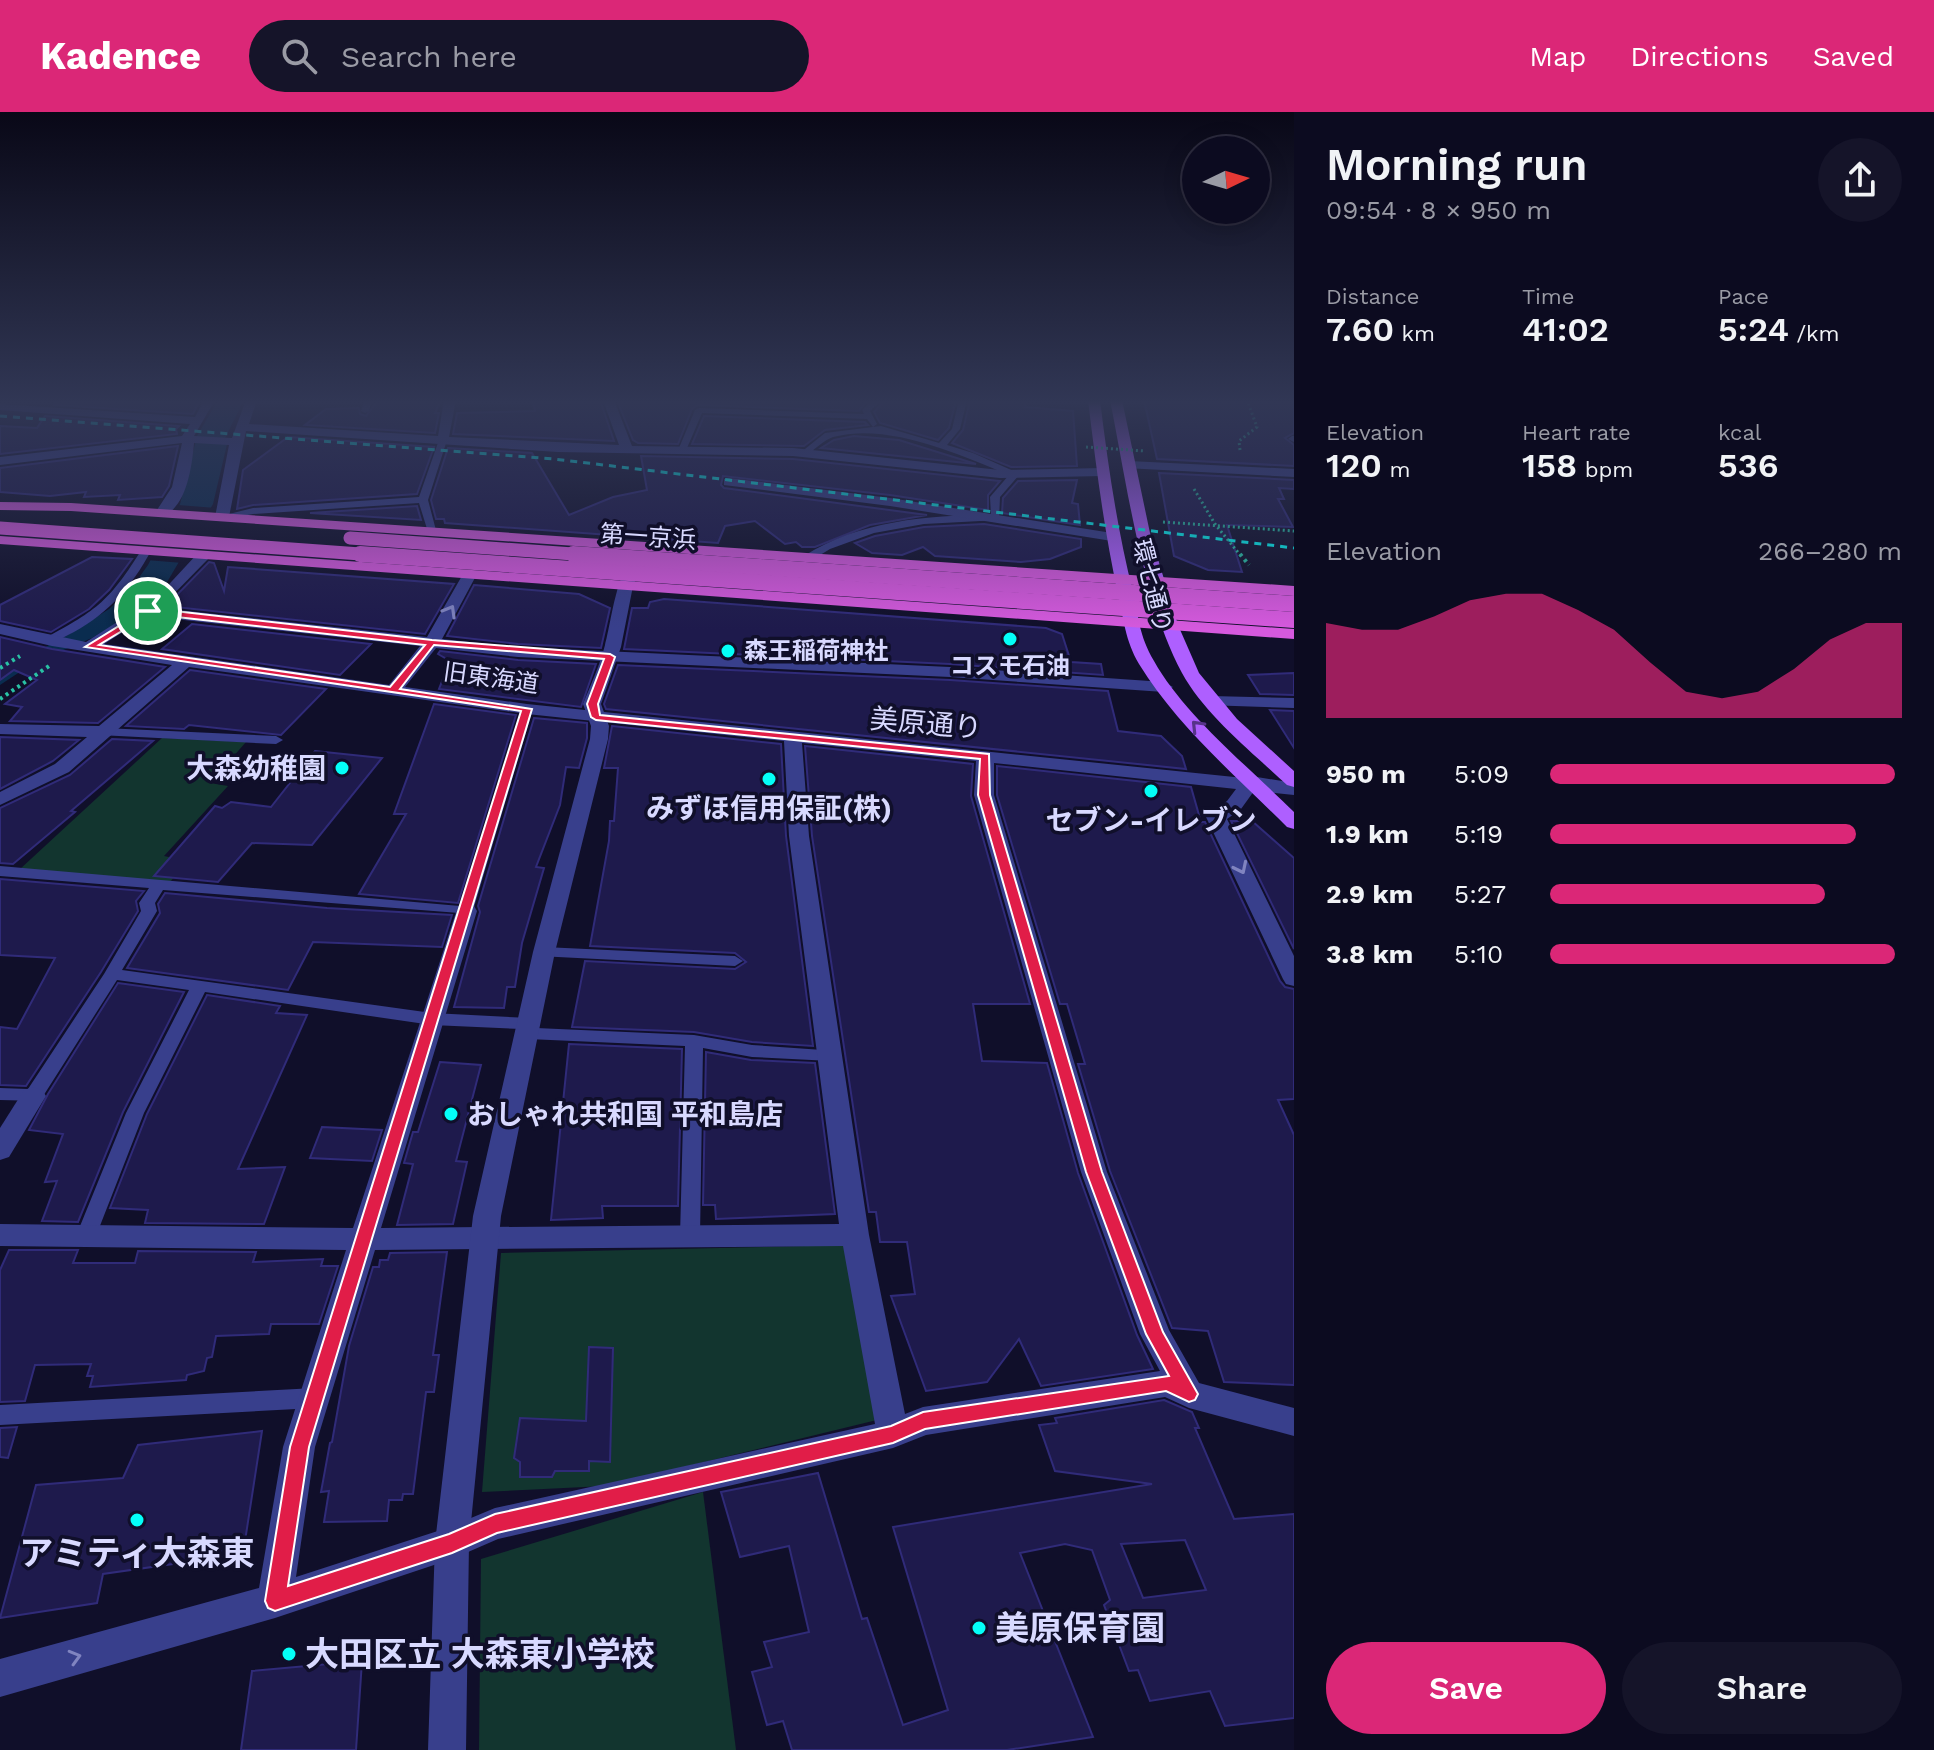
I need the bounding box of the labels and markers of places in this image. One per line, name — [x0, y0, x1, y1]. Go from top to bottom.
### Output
pin — [114, 577, 182, 645]
marker: コスモ石油 — [1001, 630, 1019, 648]
place label: 森王稲荷神社 — [744, 637, 888, 665]
marker: 森王稲荷神社 — [719, 642, 737, 660]
place label: コスモ石油 — [950, 652, 1070, 680]
place label: 大森幼稚園 — [186, 752, 326, 785]
marker: 大森幼稚園 — [333, 759, 351, 777]
marker: みずほ信用保証(株) — [760, 770, 778, 788]
marker: セブン-イレブン — [1142, 782, 1160, 800]
place label: みずほ信用保証(株) — [646, 792, 892, 825]
place label: セブン-イレブン — [1046, 804, 1256, 837]
place label: おしゃれ共和国 平和島店 — [467, 1098, 783, 1131]
marker: おしゃれ共和国 平和島店 — [442, 1105, 460, 1123]
marker: アミティ大森東 — [128, 1511, 146, 1529]
place label: アミティ大森東 — [19, 1533, 255, 1573]
place label: 美原保育園 — [995, 1608, 1165, 1648]
marker: 美原保育園 — [970, 1619, 988, 1637]
place label: 大田区立 大森東小学校 — [305, 1634, 655, 1674]
marker: 大田区立 大森東小学校 — [280, 1645, 298, 1663]

